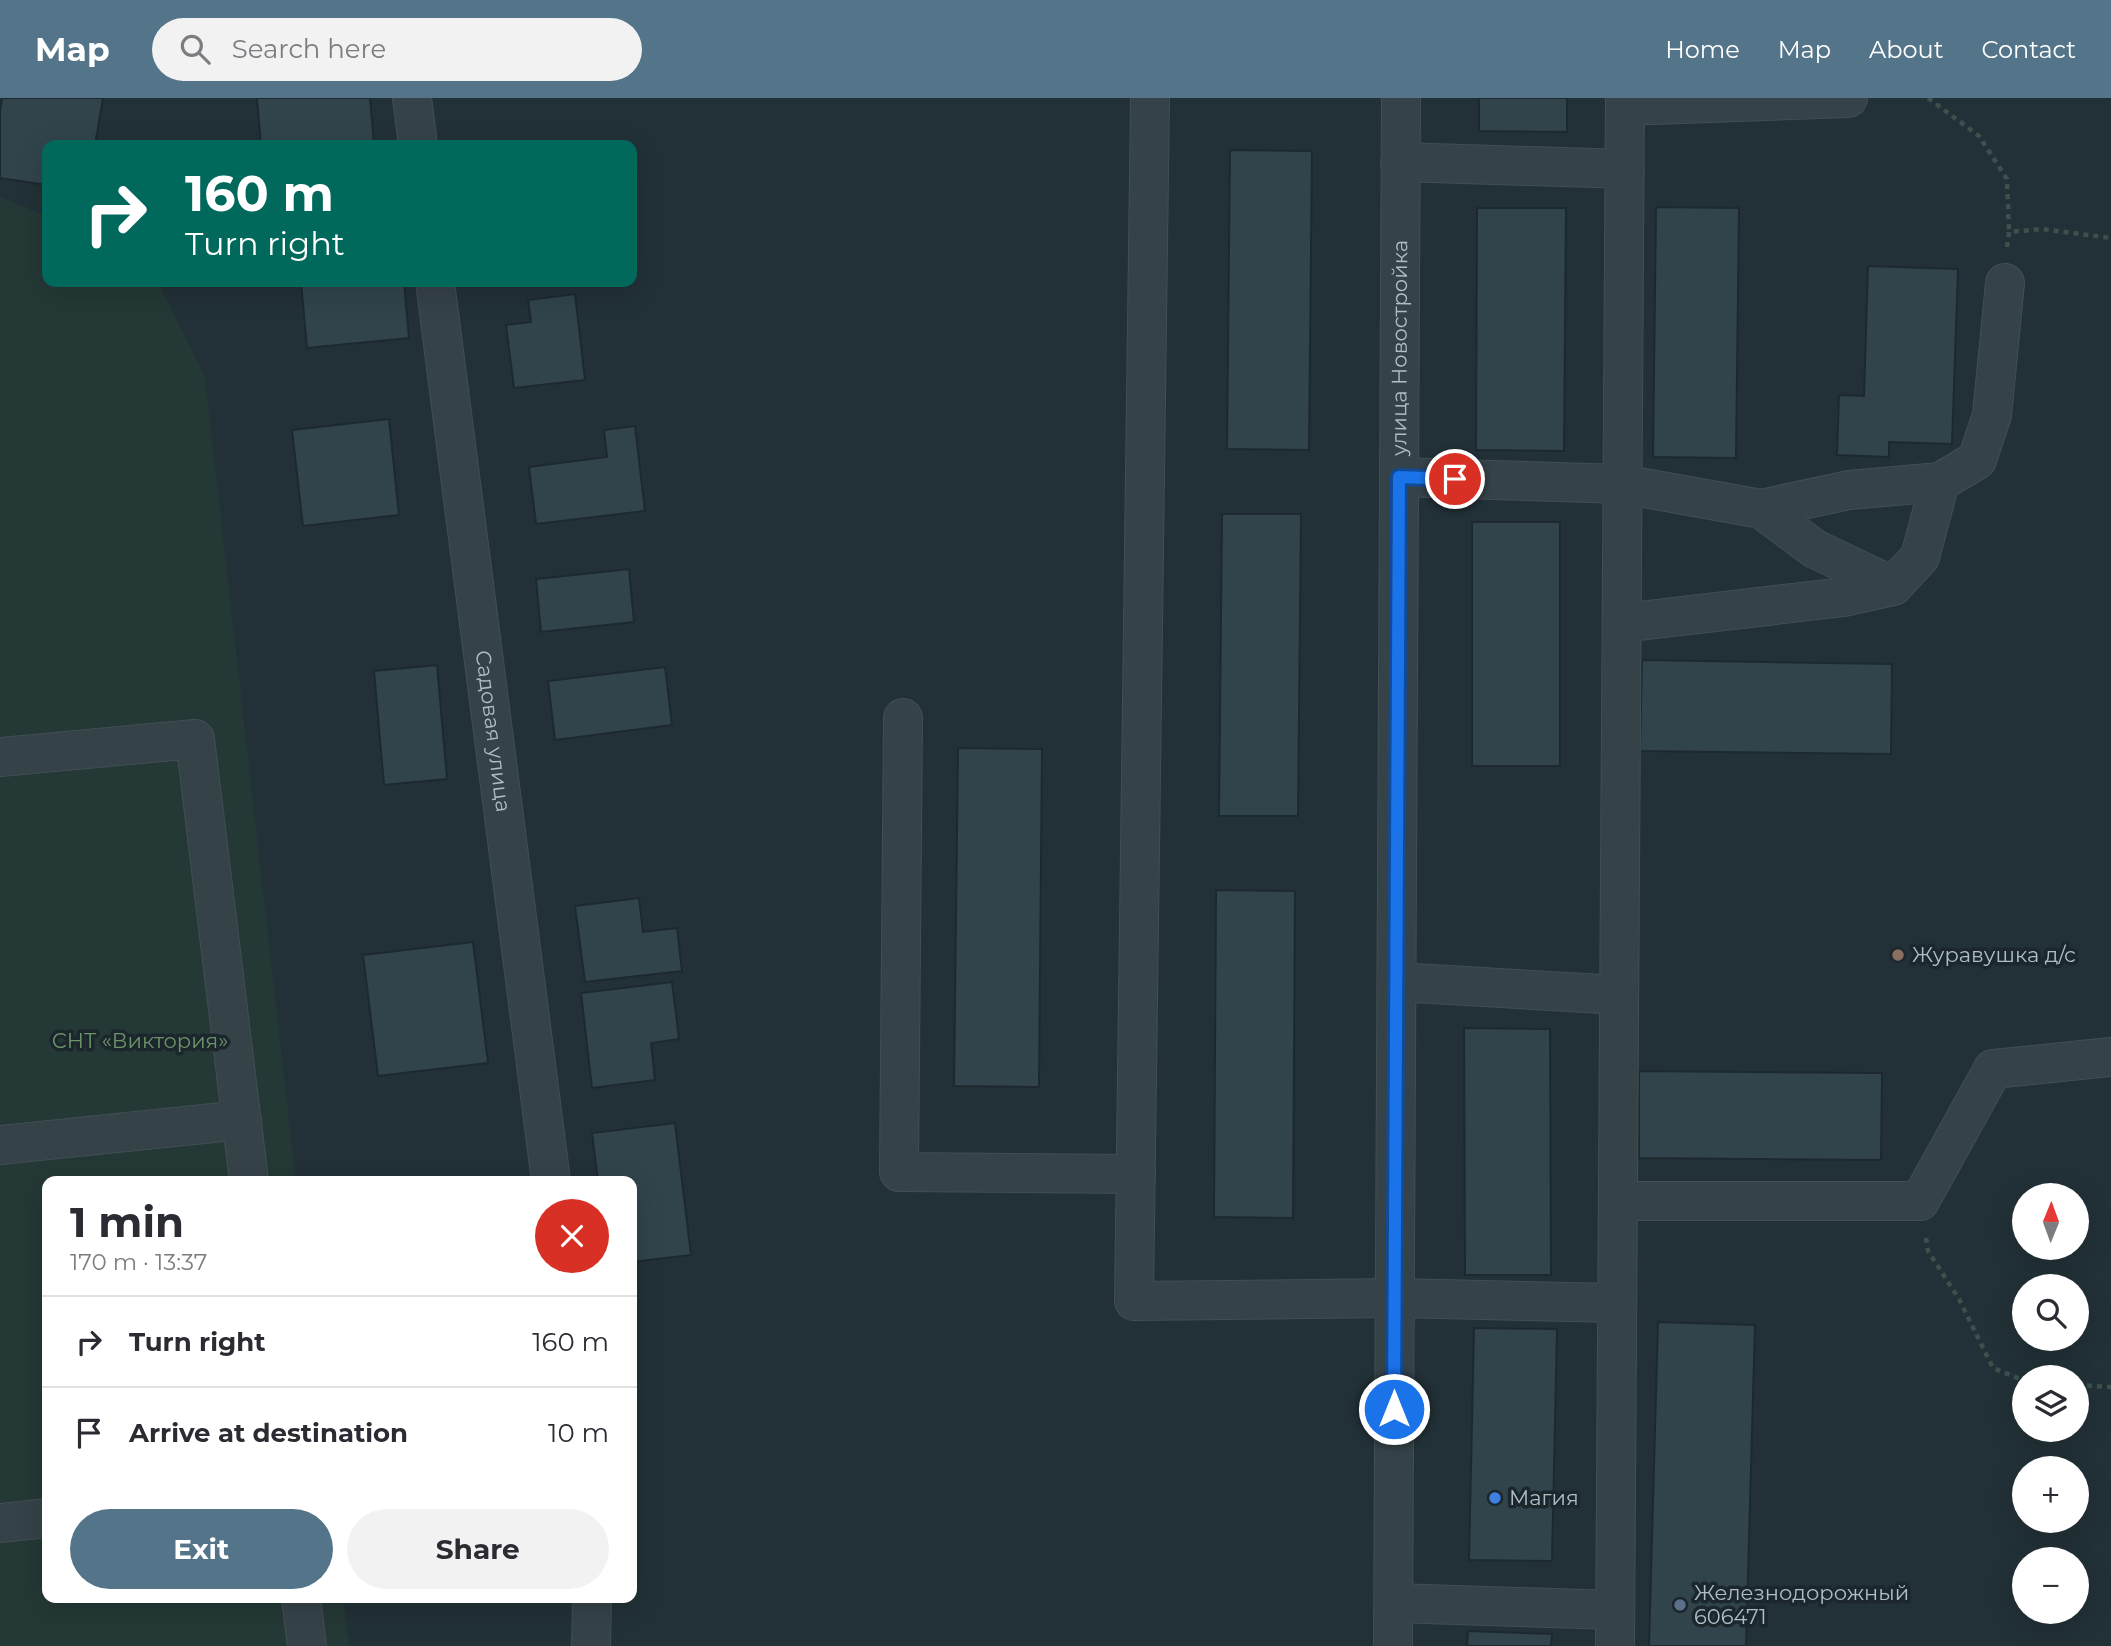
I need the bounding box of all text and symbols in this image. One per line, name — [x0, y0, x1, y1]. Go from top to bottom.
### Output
search box — [152, 18, 642, 81]
text: Map — [35, 29, 110, 69]
icon: search — [176, 30, 214, 68]
text: Search here — [232, 33, 386, 65]
text: Home — [1665, 35, 1740, 64]
text: Map — [1778, 35, 1831, 64]
text: About — [1869, 35, 1943, 64]
text: Contact — [1981, 35, 2076, 64]
text: 160 m — [185, 164, 334, 223]
icon: right — [70, 168, 161, 259]
text: Turn right — [185, 224, 345, 263]
street label: улица Новостройка — [1386, 240, 1412, 457]
pin — [1425, 449, 1485, 509]
icon: arrive — [1436, 460, 1474, 498]
street label: Садовая улица — [471, 649, 516, 814]
place label: Журавушка д/с — [1912, 942, 2076, 967]
marker: Журавушка д/с — [1890, 947, 1906, 963]
park label: СНТ «Виктория» — [52, 1028, 228, 1053]
north arrow — [2012, 1183, 2090, 1260]
map controls — [2012, 1183, 2089, 1624]
text: 1 min — [70, 1196, 184, 1248]
button: close — [535, 1199, 609, 1273]
text: 170 m · 13:37 — [70, 1248, 207, 1276]
button: search — [2012, 1274, 2089, 1351]
icon: right — [70, 1323, 108, 1361]
text: Turn right — [129, 1326, 265, 1358]
text: 160 m — [532, 1326, 609, 1358]
button: layers — [2012, 1365, 2089, 1442]
position arrow — [1357, 1372, 1431, 1446]
icon: arrive — [70, 1414, 108, 1452]
text: Arrive at destination — [129, 1417, 408, 1449]
text: 10 m — [548, 1417, 609, 1449]
button: + — [2012, 1456, 2089, 1533]
place label: Магия — [1509, 1485, 1579, 1510]
marker: Магия — [1487, 1490, 1503, 1506]
button: Exit — [70, 1509, 333, 1589]
button: Share — [347, 1509, 609, 1589]
button: − — [2012, 1547, 2089, 1624]
place label: Железнодорожный 606471 — [1694, 1580, 1909, 1629]
marker: Железнодорожный 606471 — [1672, 1597, 1688, 1613]

